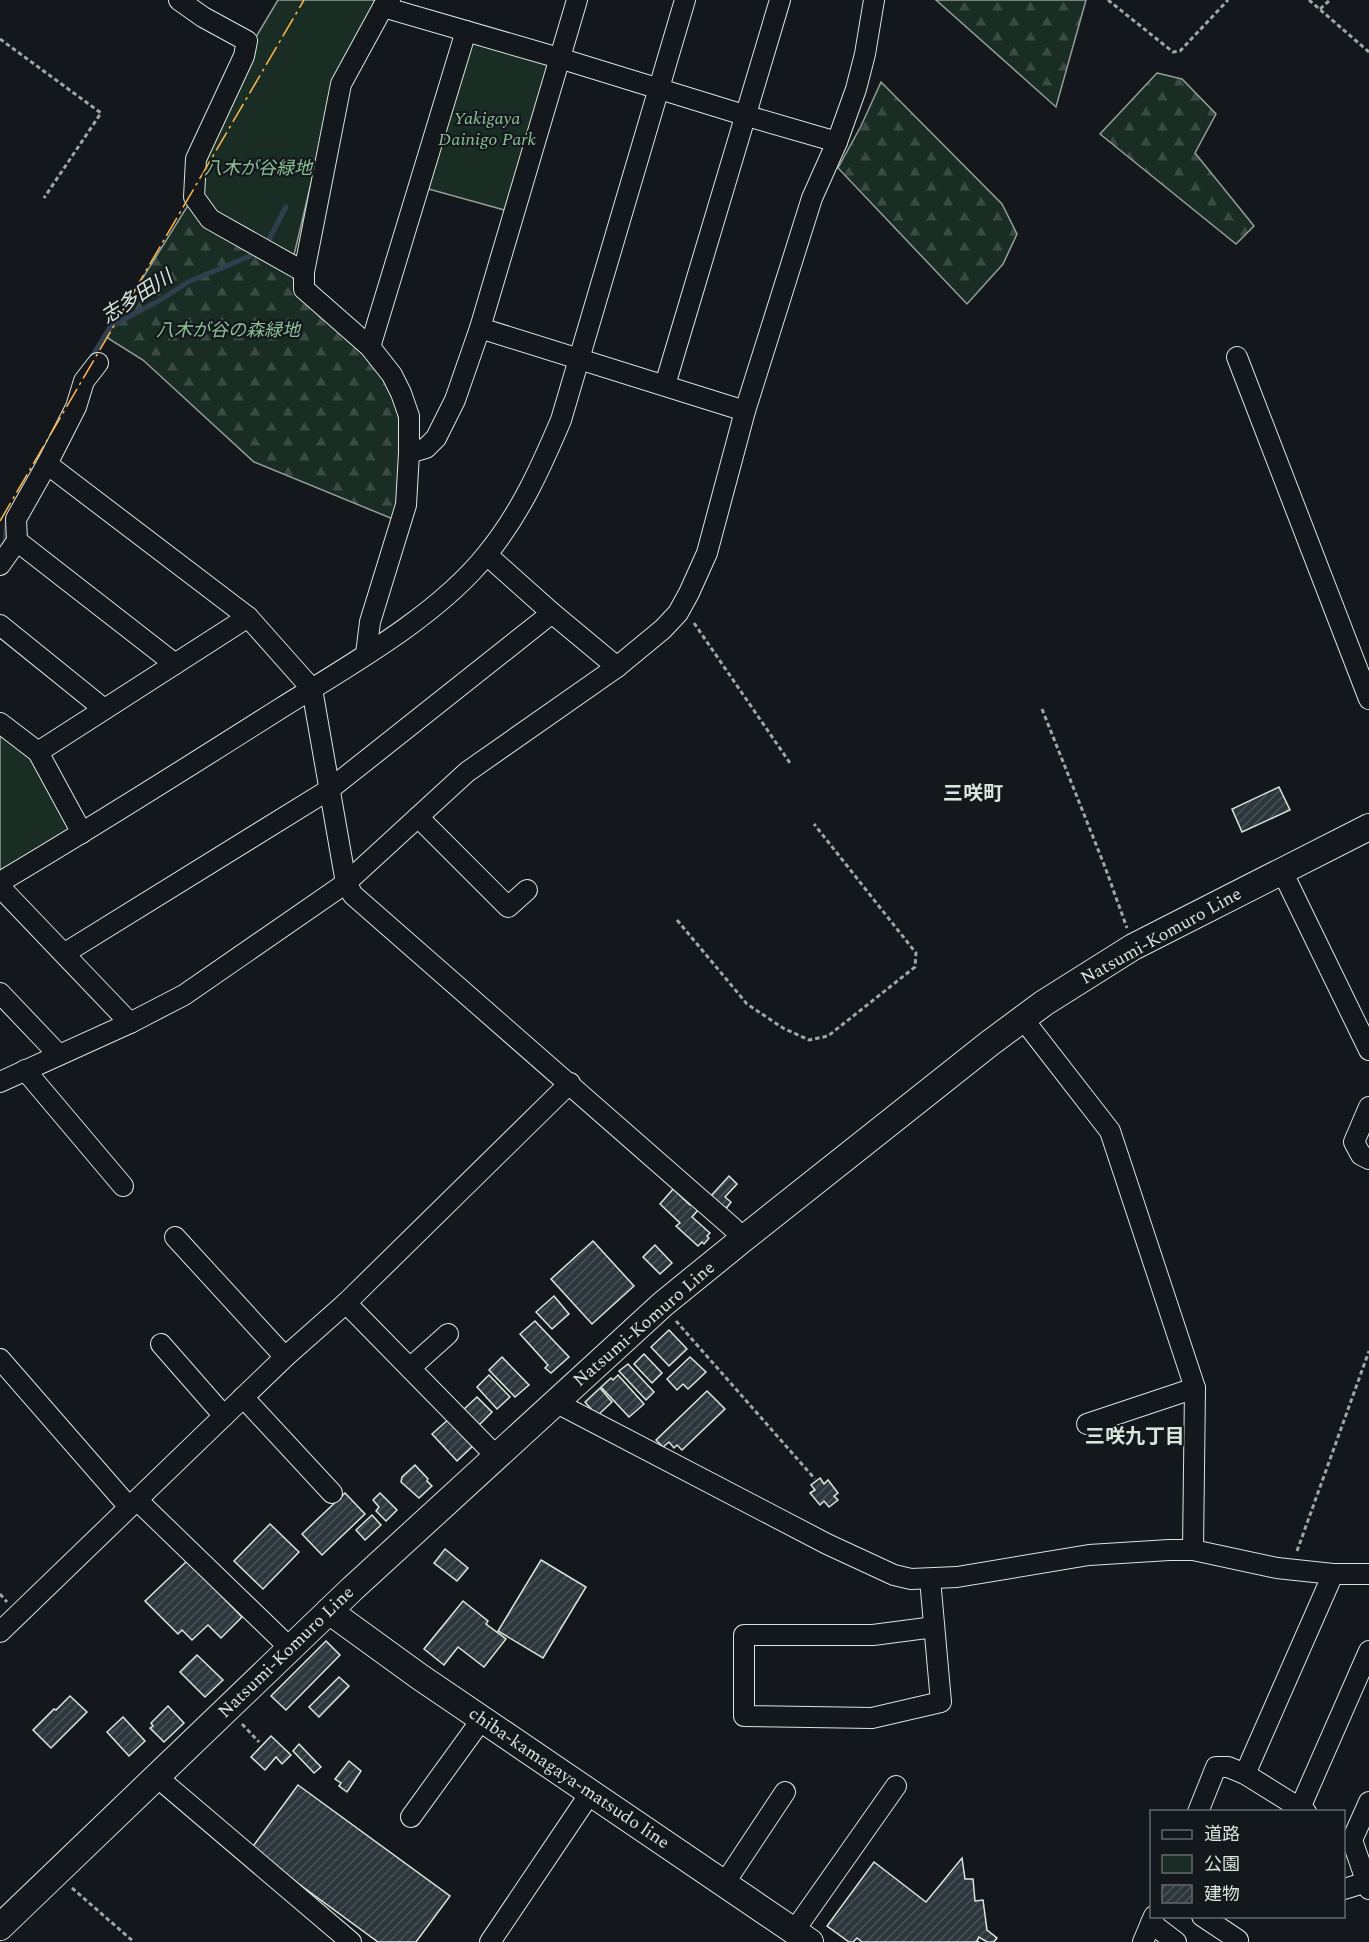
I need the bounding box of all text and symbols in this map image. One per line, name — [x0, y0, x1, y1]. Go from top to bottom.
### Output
park label: Yakigaya Dainigo Park — [438, 105, 536, 153]
park label: 八木が谷緑地 — [204, 155, 314, 182]
water label: 志多田川 — [95, 262, 180, 331]
park label: 八木が谷の森緑地 — [156, 317, 302, 344]
district label: 三咲町 — [943, 779, 1003, 809]
street label: Natsumi-Komuro Line — [1076, 880, 1246, 992]
street label: Natsumi-Komuro Line — [567, 1255, 721, 1393]
district label: 三咲九丁目 — [1085, 1422, 1185, 1452]
street label: Natsumi-Komuro Line — [212, 1580, 360, 1724]
street label: chiba-kamagaya-matsudo line — [463, 1700, 675, 1856]
legend — [1150, 1810, 1345, 1918]
text: 道路 — [1204, 1821, 1240, 1848]
text: 公園 — [1204, 1851, 1240, 1878]
text: 建物 — [1204, 1881, 1240, 1908]

